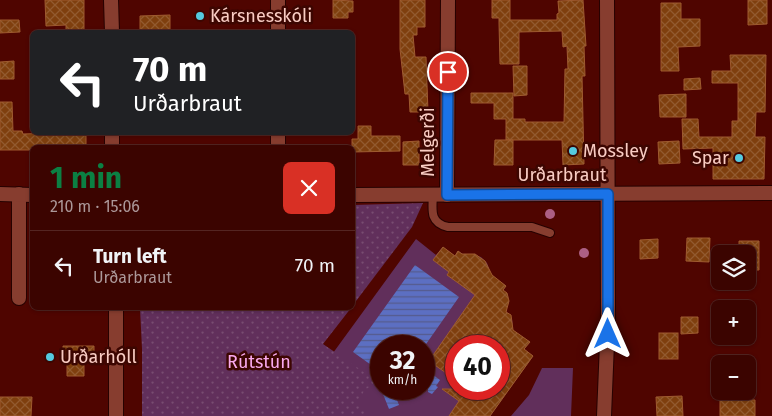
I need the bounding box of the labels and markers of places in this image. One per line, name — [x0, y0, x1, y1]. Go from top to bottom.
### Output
place label: Kársnesskóli — [210, 5, 312, 27]
marker: Kársnesskóli — [194, 10, 206, 22]
pin — [427, 51, 469, 93]
place label: Mossley — [583, 140, 648, 162]
marker: Mossley — [567, 145, 579, 157]
place label: Spar — [692, 147, 729, 169]
marker: Spar — [733, 152, 745, 164]
place label: Urðarhóll — [60, 346, 137, 368]
marker: Urðarhóll — [44, 351, 56, 363]

